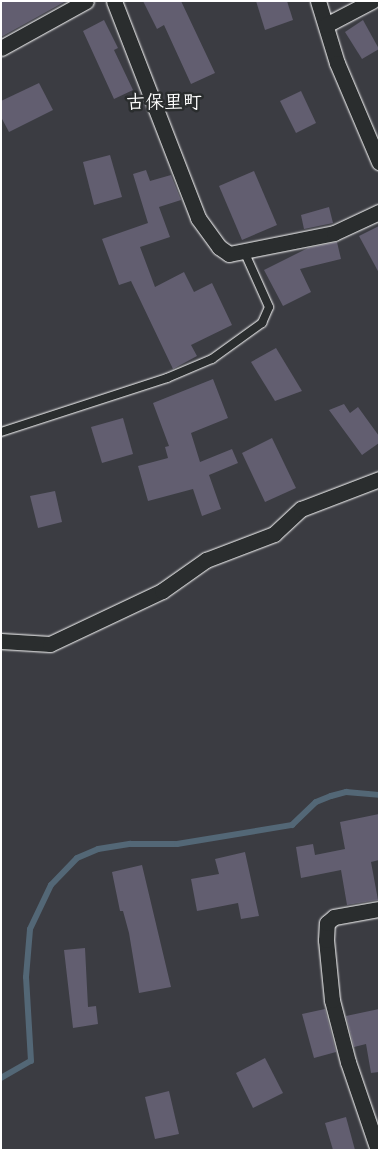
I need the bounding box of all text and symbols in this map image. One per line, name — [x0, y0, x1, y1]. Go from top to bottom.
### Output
district label: 古保里町 — [126, 92, 202, 114]

